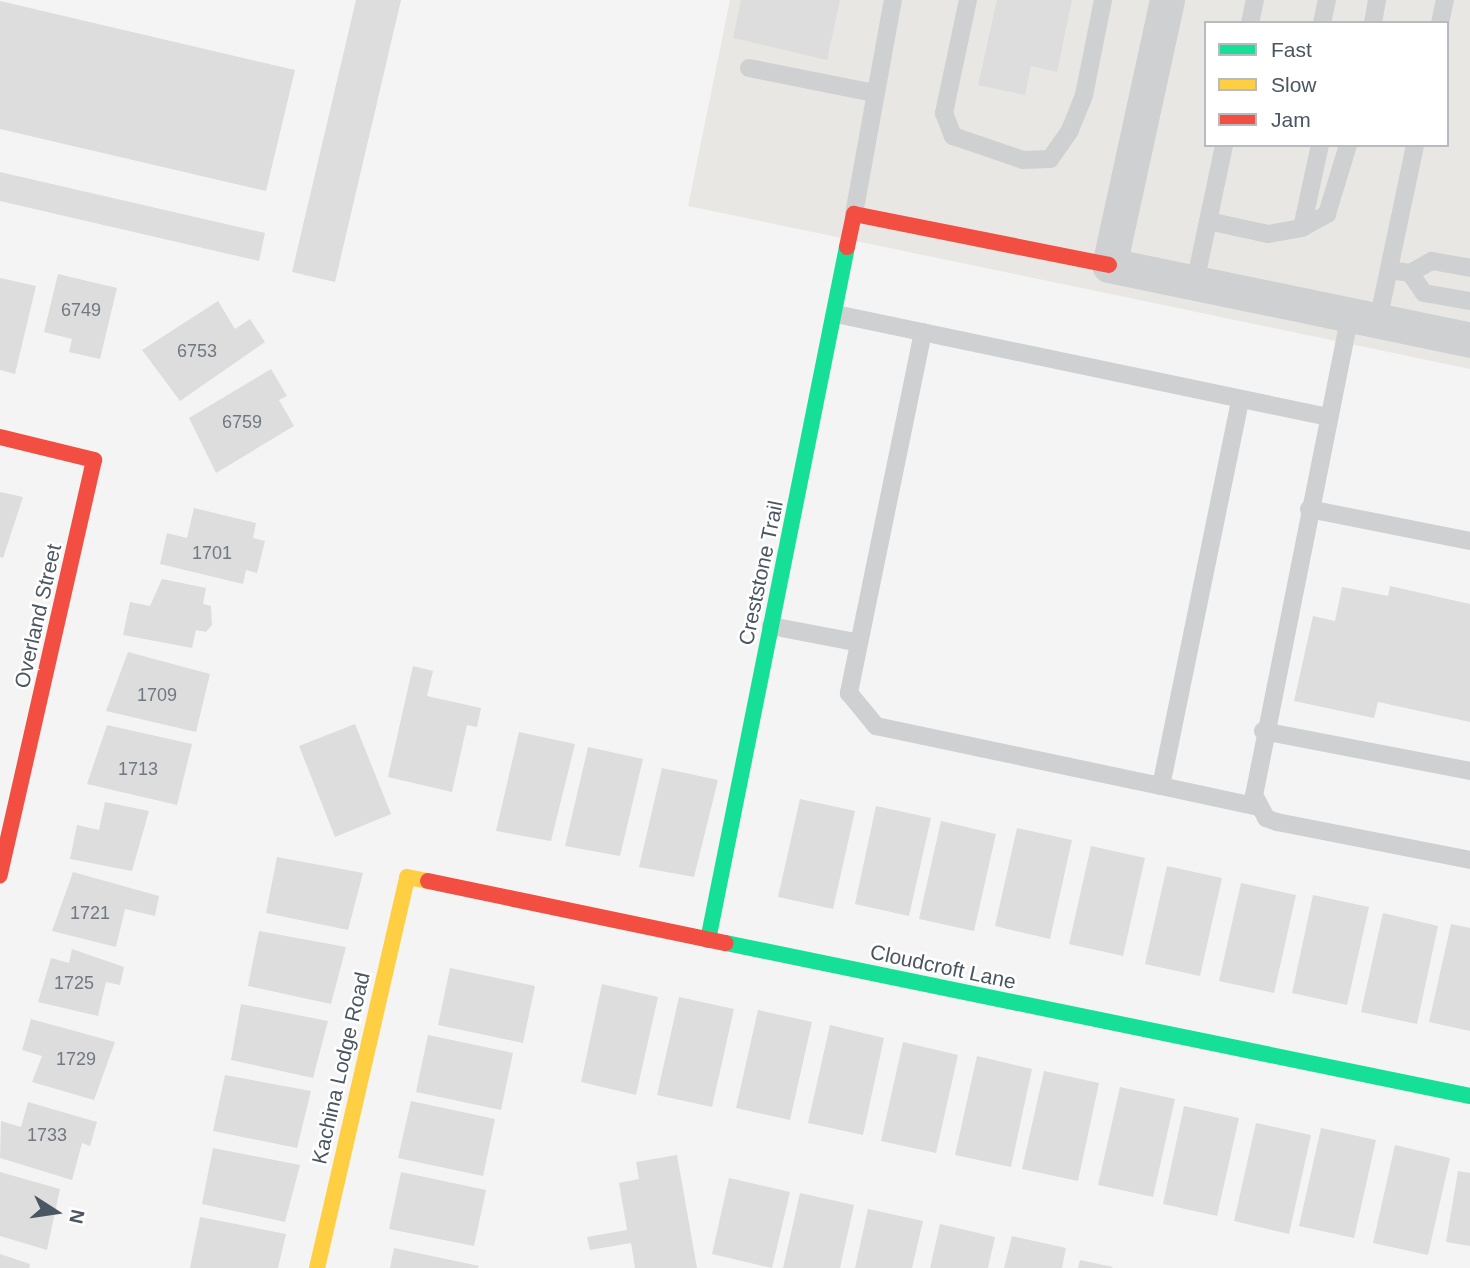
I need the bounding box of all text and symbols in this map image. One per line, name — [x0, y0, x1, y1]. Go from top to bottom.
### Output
legend — [1204, 21, 1449, 147]
text: Fast — [1271, 38, 1312, 61]
text: Slow — [1271, 73, 1317, 96]
text: Jam — [1271, 108, 1311, 131]
house number: 6749 — [61, 299, 101, 321]
house number: 6753 — [177, 340, 217, 362]
house number: 6759 — [222, 411, 262, 433]
street label: Creststone Trail — [733, 498, 789, 648]
street label: Overland Street — [9, 542, 67, 690]
house number: 1701 — [192, 542, 232, 564]
house number: 1709 — [137, 684, 177, 706]
house number: 1713 — [118, 758, 158, 780]
house number: 1721 — [70, 902, 110, 924]
street label: Cloudcroft Lane — [868, 939, 1018, 995]
street label: Kachina Lodge Road — [307, 970, 375, 1166]
house number: 1725 — [54, 972, 94, 994]
house number: 1729 — [56, 1048, 96, 1070]
house number: 1733 — [27, 1124, 67, 1146]
north arrow — [21, 1177, 91, 1247]
text: N — [65, 1208, 89, 1225]

